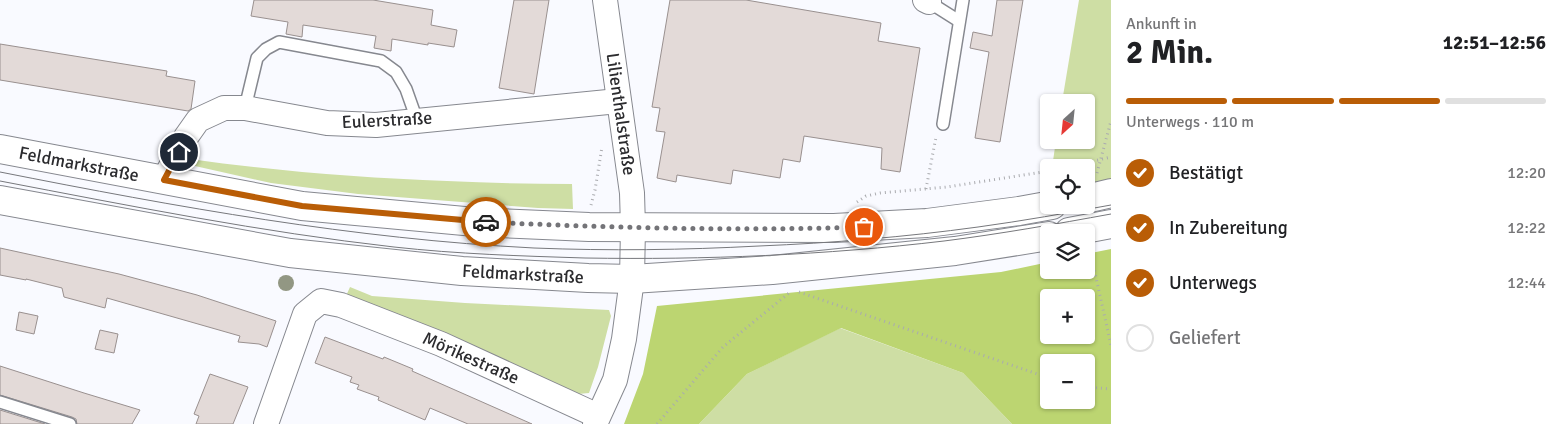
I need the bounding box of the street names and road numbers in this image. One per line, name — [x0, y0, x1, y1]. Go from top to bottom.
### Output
street label: Lilienthalstraße — [602, 51, 640, 177]
street label: Eulerstraße — [341, 107, 433, 133]
street label: Feldmarkstraße — [17, 142, 141, 186]
street label: Feldmarkstraße — [462, 260, 584, 288]
street label: Mörikestraße — [419, 327, 523, 389]

